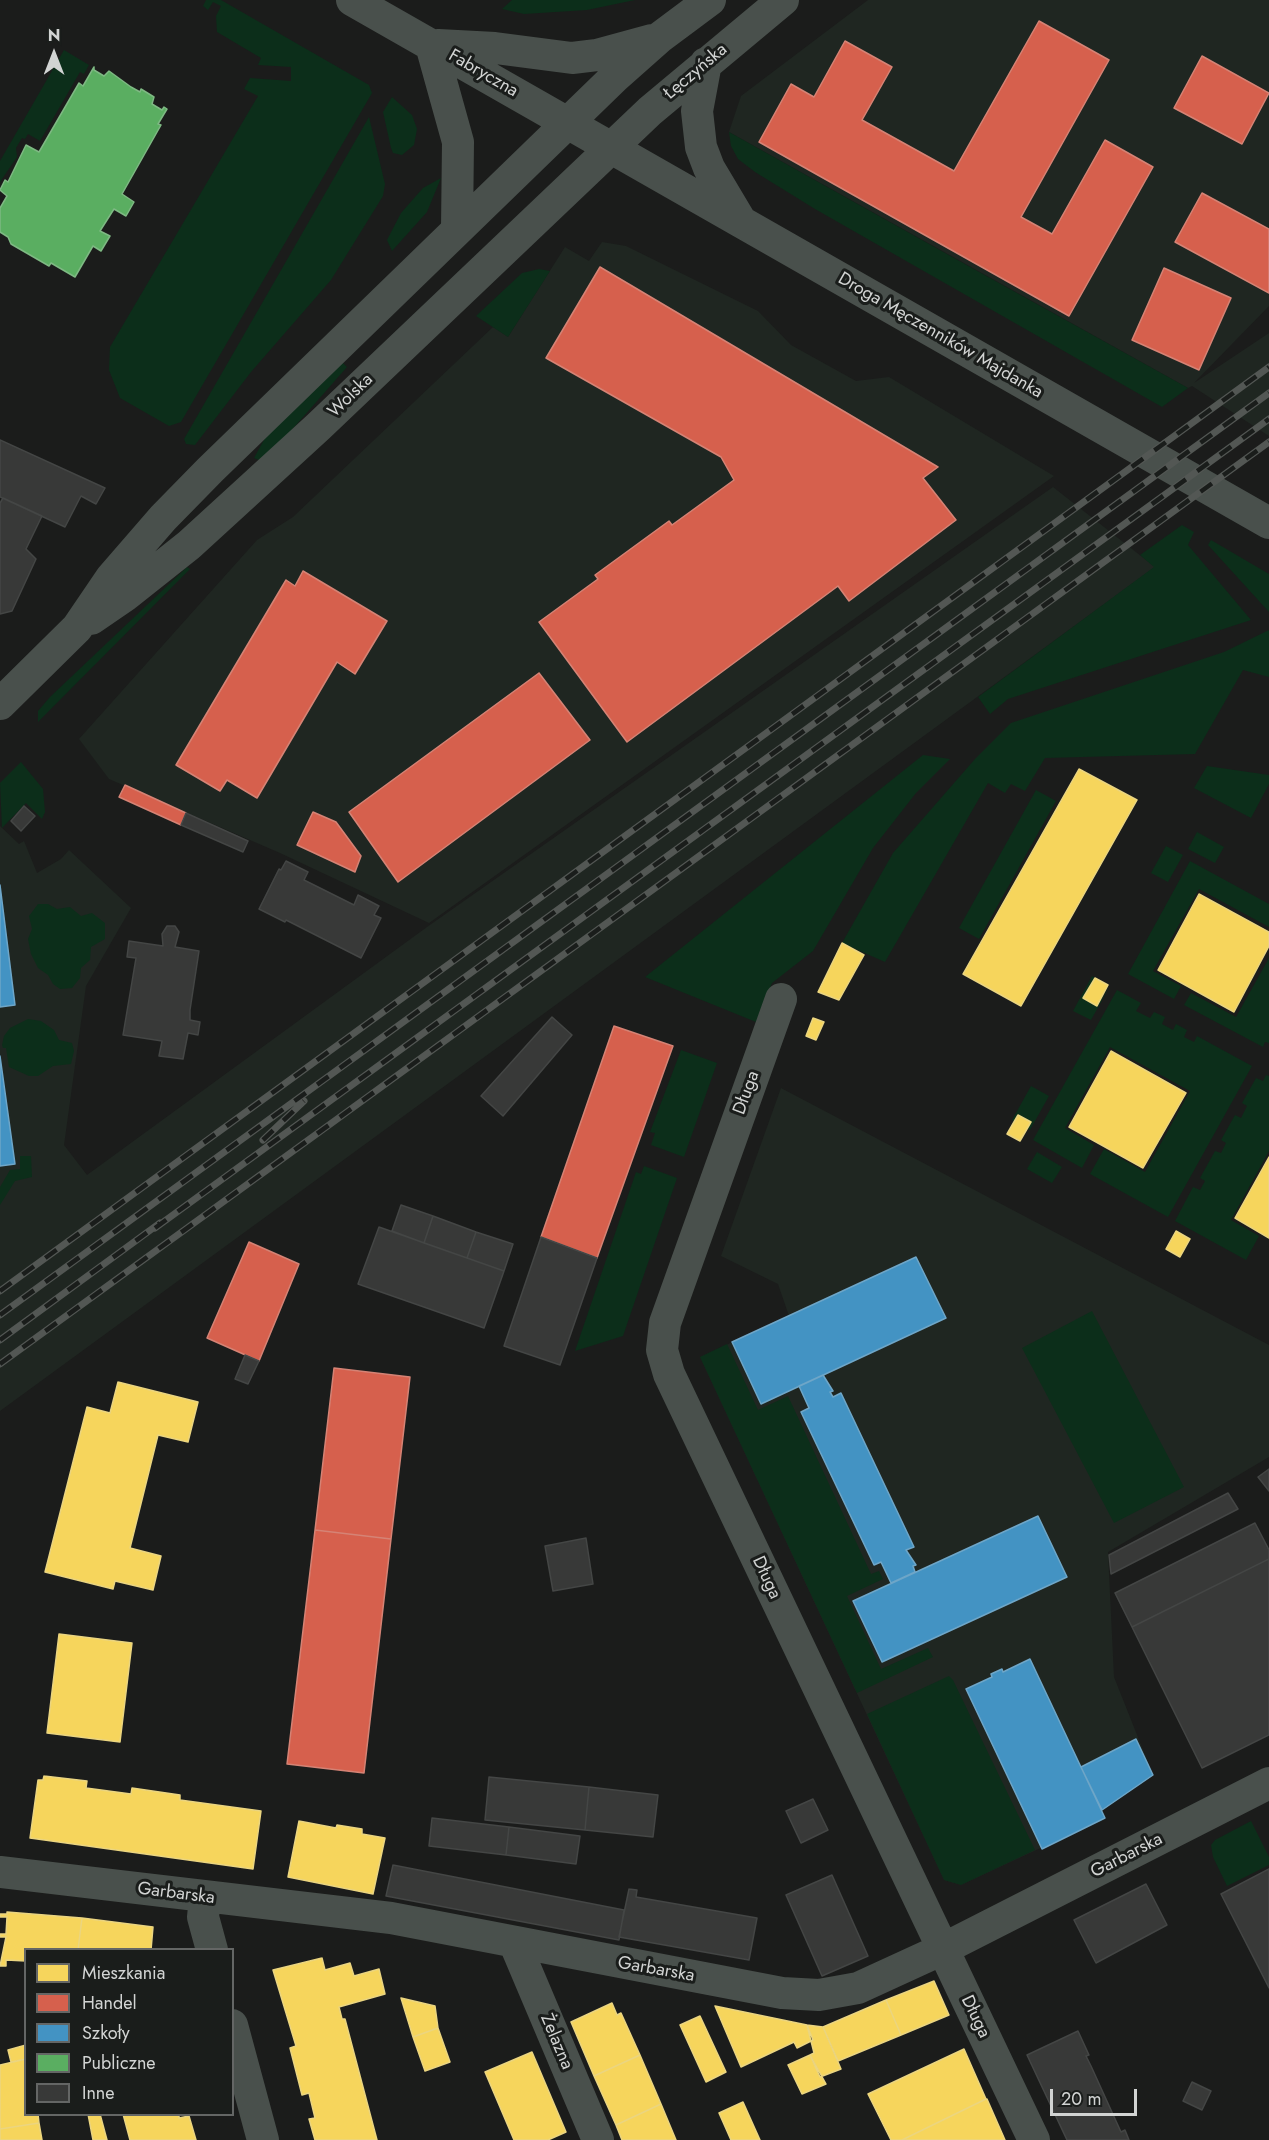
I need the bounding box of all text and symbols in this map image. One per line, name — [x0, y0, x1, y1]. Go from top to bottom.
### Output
north arrow — [24, 24, 84, 84]
text: N — [48, 24, 60, 47]
street label: Łęczyńska — [660, 39, 732, 105]
street label: Fabryczna — [444, 45, 522, 103]
street label: Droga Męczenników Majdanka — [834, 268, 1046, 404]
street label: Wolska — [324, 369, 378, 423]
street label: Długa — [729, 1068, 765, 1118]
street label: Długa — [747, 1553, 785, 1603]
street label: Garbarska — [1087, 1829, 1167, 1883]
street label: Garbarska — [136, 1879, 216, 1909]
legend — [24, 1948, 234, 2116]
street label: Garbarska — [616, 1953, 696, 1987]
text: Mieszkania — [82, 1960, 165, 1986]
text: Handel — [82, 1990, 137, 2016]
street label: Długa — [955, 1992, 995, 2042]
street label: Żelazna — [535, 2011, 577, 2073]
text: Szkoły — [82, 2020, 130, 2046]
text: Publiczne — [82, 2050, 156, 2076]
scale bar — [1053, 2077, 1140, 2115]
text: Inne — [82, 2080, 115, 2106]
text: 20 m — [1061, 2086, 1101, 2112]

